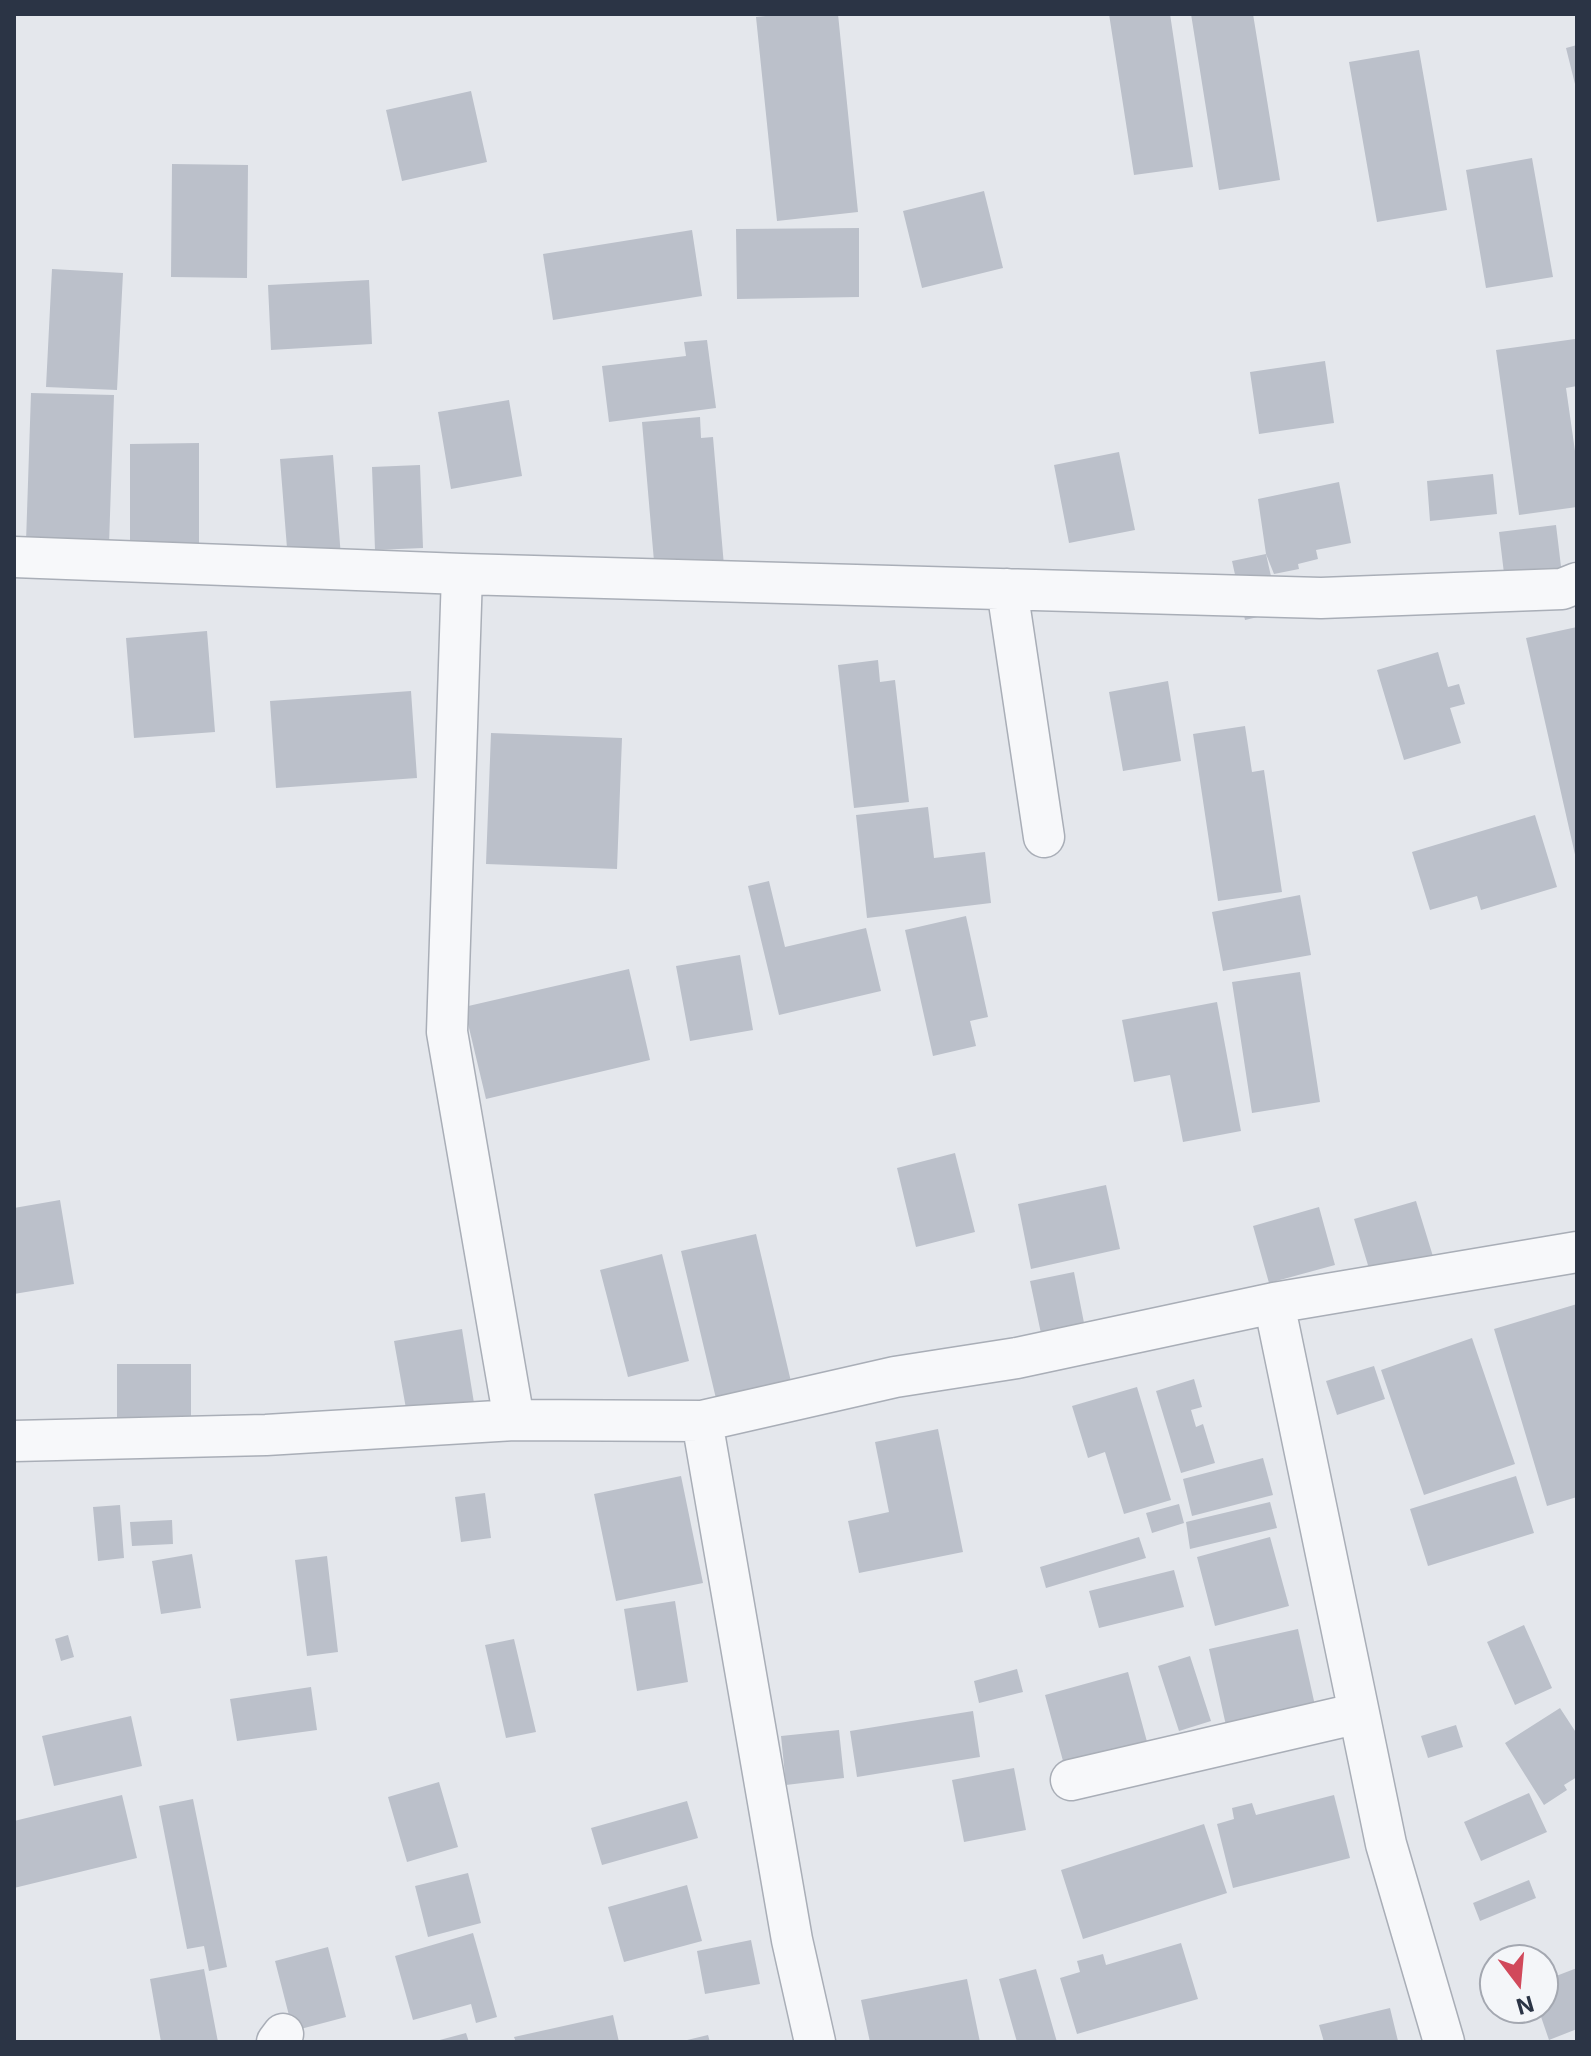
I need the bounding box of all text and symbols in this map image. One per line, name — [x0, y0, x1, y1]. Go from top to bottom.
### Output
north arrow — [1479, 1944, 1559, 2024]
text: N — [1513, 1990, 1537, 2020]

